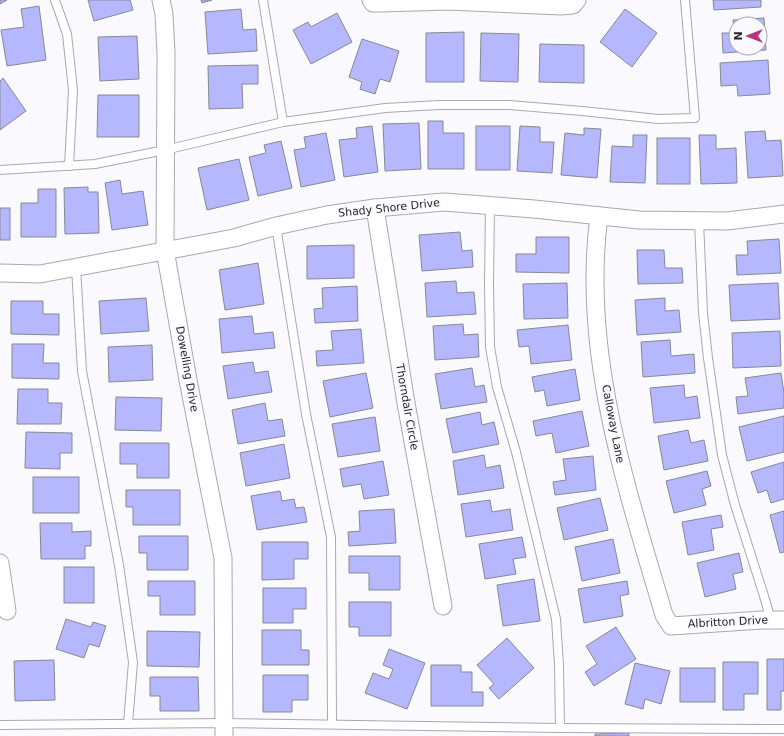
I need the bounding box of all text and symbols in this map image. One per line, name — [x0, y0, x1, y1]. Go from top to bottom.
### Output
north arrow — [728, 16, 768, 56]
text: N — [732, 31, 745, 41]
street label: Shady Shore Drive — [337, 196, 441, 220]
street label: Dowelling Drive — [173, 325, 201, 413]
street label: Thorndalr Circle — [393, 362, 421, 451]
street label: Calloway Lane — [599, 384, 627, 465]
street label: Albritton Drive — [688, 613, 769, 631]

